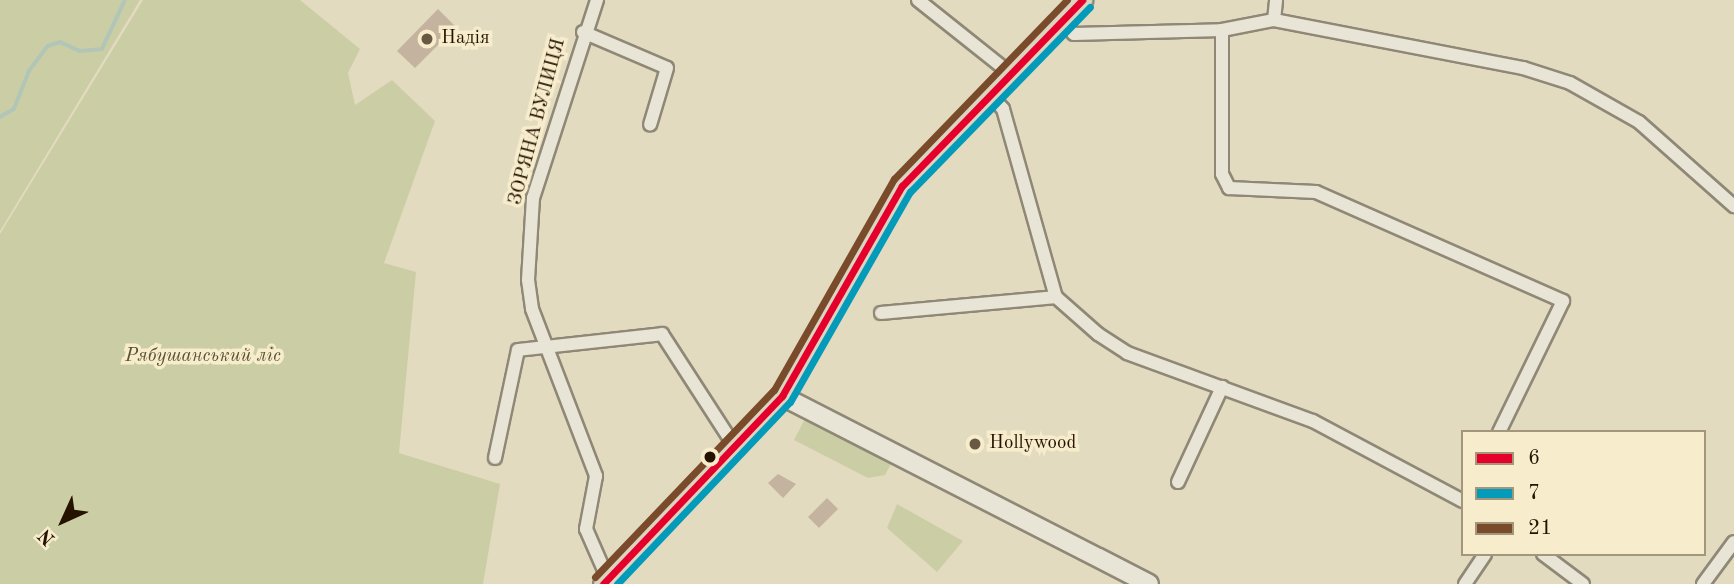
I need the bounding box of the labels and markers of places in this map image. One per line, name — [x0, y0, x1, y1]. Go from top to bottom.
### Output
place label: Надія — [441, 28, 490, 50]
marker: Надія — [419, 31, 435, 47]
place label: Hollywood — [989, 433, 1076, 455]
marker: Hollywood — [967, 436, 983, 452]
unlabelled marker — [703, 450, 717, 464]

